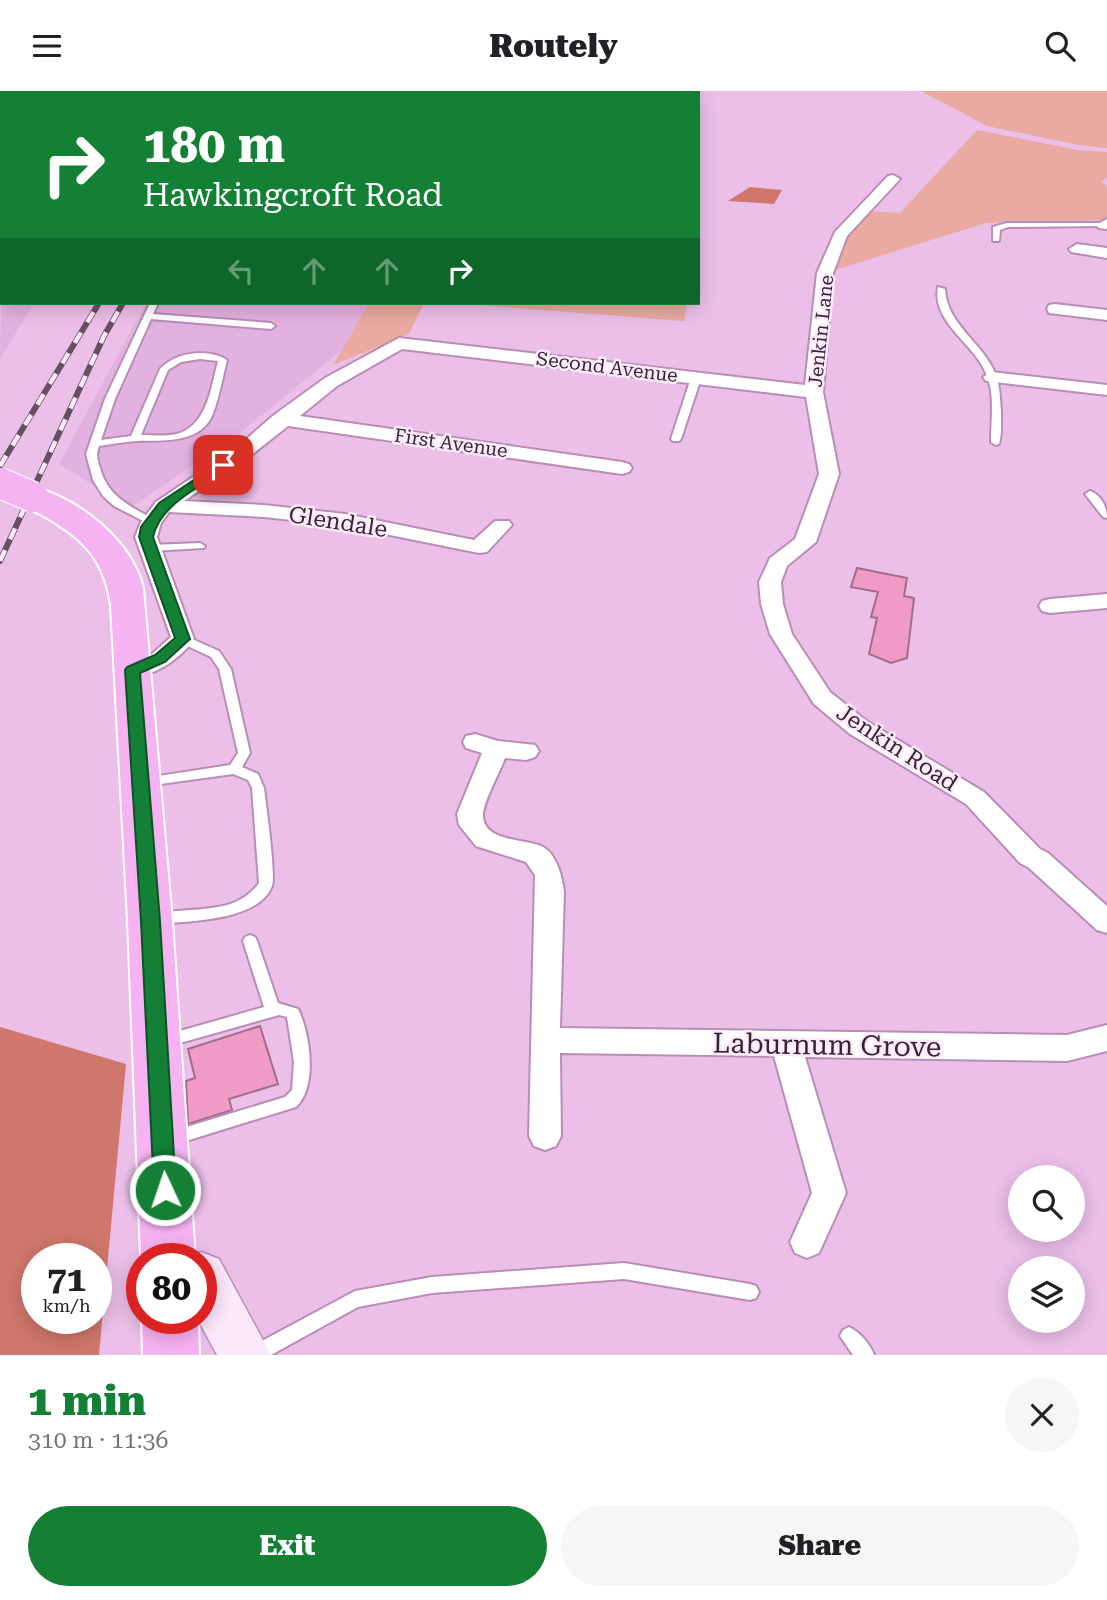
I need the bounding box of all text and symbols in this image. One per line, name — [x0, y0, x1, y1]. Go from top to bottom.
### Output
icon: menu — [28, 27, 66, 65]
text: Routely — [489, 27, 618, 65]
icon: search — [1041, 27, 1079, 65]
text: 180 m — [143, 117, 285, 174]
icon: right — [28, 119, 119, 210]
text: Hawkingcroft Road — [143, 176, 443, 214]
icon: left — [222, 252, 260, 290]
icon: ahead — [295, 252, 333, 290]
icon: ahead — [368, 252, 406, 290]
icon: right — [441, 252, 479, 290]
street label: Jenkin Lane — [804, 274, 838, 388]
street label: Second Avenue — [535, 347, 679, 387]
street label: First Avenue — [393, 424, 509, 462]
pin — [193, 435, 253, 495]
icon: arrive — [204, 446, 242, 484]
street label: Glendale — [287, 501, 389, 543]
street label: Jenkin Road — [831, 699, 963, 797]
street label: Laburnum Grove — [712, 1027, 942, 1063]
position arrow — [128, 1153, 202, 1227]
map controls — [1008, 1165, 1085, 1333]
button: search — [1008, 1165, 1085, 1242]
speed limit sign: 80 — [126, 1243, 217, 1334]
button: layers — [1008, 1256, 1085, 1333]
text: 71 — [47, 1259, 86, 1300]
text: km/h — [42, 1295, 91, 1316]
text: 1 min — [28, 1376, 146, 1425]
button: close — [1005, 1378, 1079, 1452]
text: 310 m · 11:36 — [28, 1427, 168, 1454]
button: Exit — [28, 1506, 547, 1586]
button: Share — [561, 1506, 1079, 1586]

